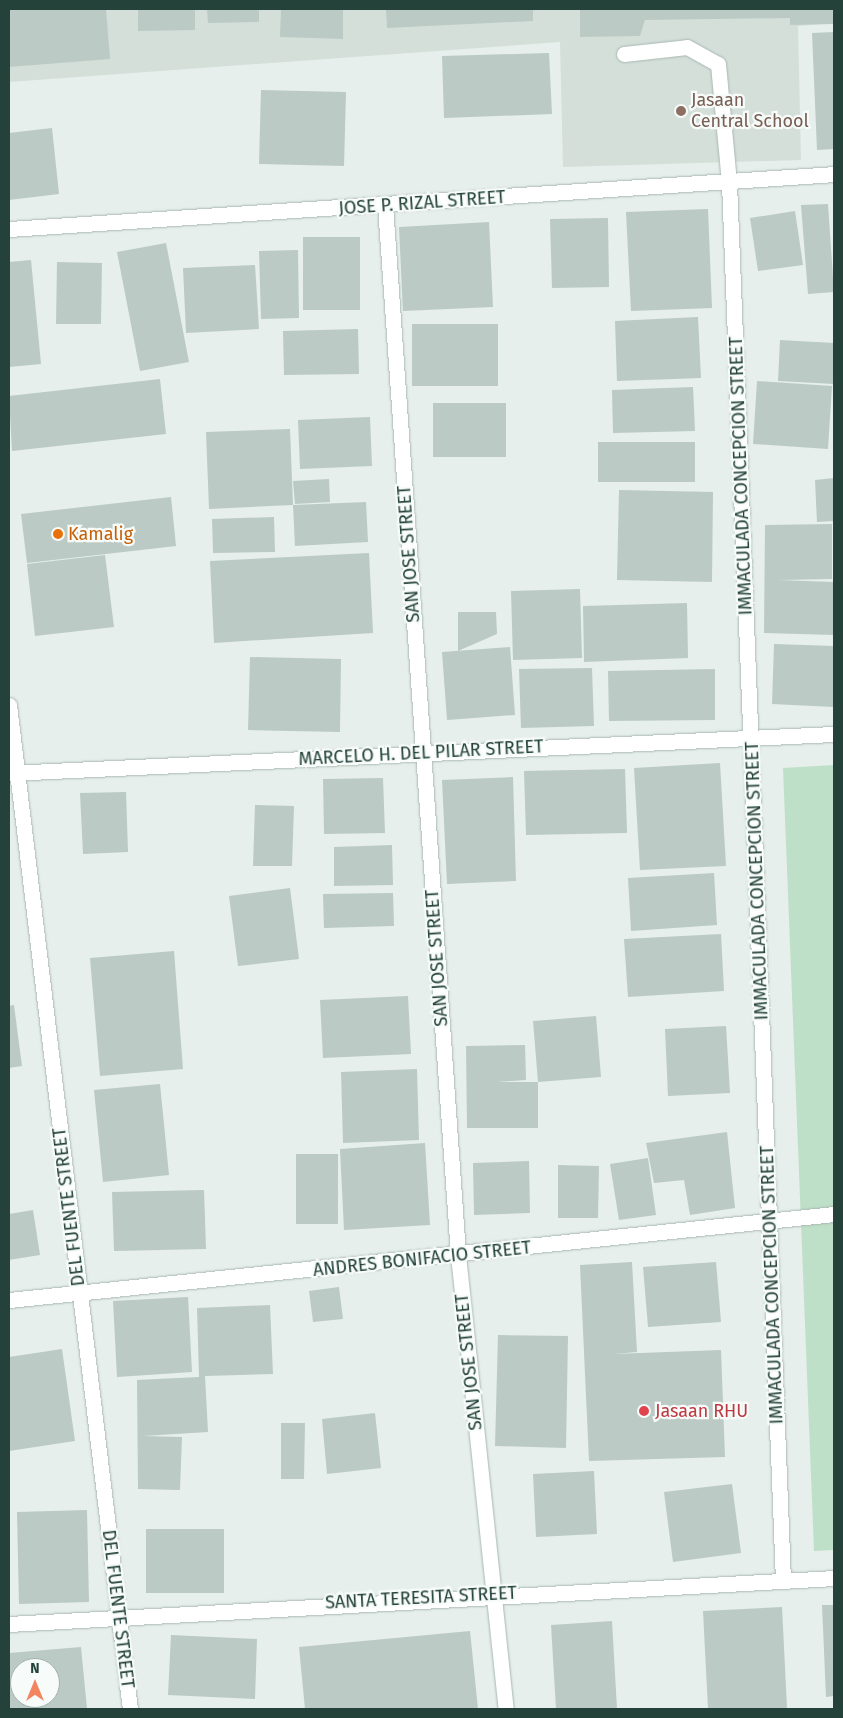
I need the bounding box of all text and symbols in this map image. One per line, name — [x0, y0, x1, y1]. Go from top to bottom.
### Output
place label: Jasaan Central School — [691, 90, 809, 132]
marker: Jasaan Central School — [675, 105, 687, 117]
street label: JOSE P. RIZAL STREET — [338, 186, 506, 220]
street label: IMMACULADA CONCEPCION STREET — [725, 336, 757, 616]
street label: SAN JOSE STREET — [393, 485, 425, 623]
place label: Kamalig — [68, 523, 133, 545]
marker: Kamalig — [52, 528, 64, 540]
street label: MARCELO H. DEL PILAR STREET — [298, 736, 544, 770]
street label: IMMACULADA CONCEPCION STREET — [741, 741, 773, 1021]
street label: SAN JOSE STREET — [421, 889, 453, 1027]
street label: DEL FUENTE STREET — [49, 1127, 89, 1287]
street label: IMMACULADA CONCEPCION STREET — [756, 1145, 788, 1425]
street label: ANDRES BONIFACIO STREET — [312, 1237, 532, 1281]
street label: SAN JOSE STREET — [451, 1293, 487, 1431]
place label: Jasaan RHU — [655, 1400, 748, 1422]
marker: Jasaan RHU — [637, 1404, 651, 1418]
street label: DEL FUENTE STREET — [98, 1529, 138, 1689]
street label: SANTA TERESITA STREET — [325, 1582, 517, 1614]
north arrow — [10, 1658, 60, 1708]
text: N — [30, 1660, 40, 1677]

